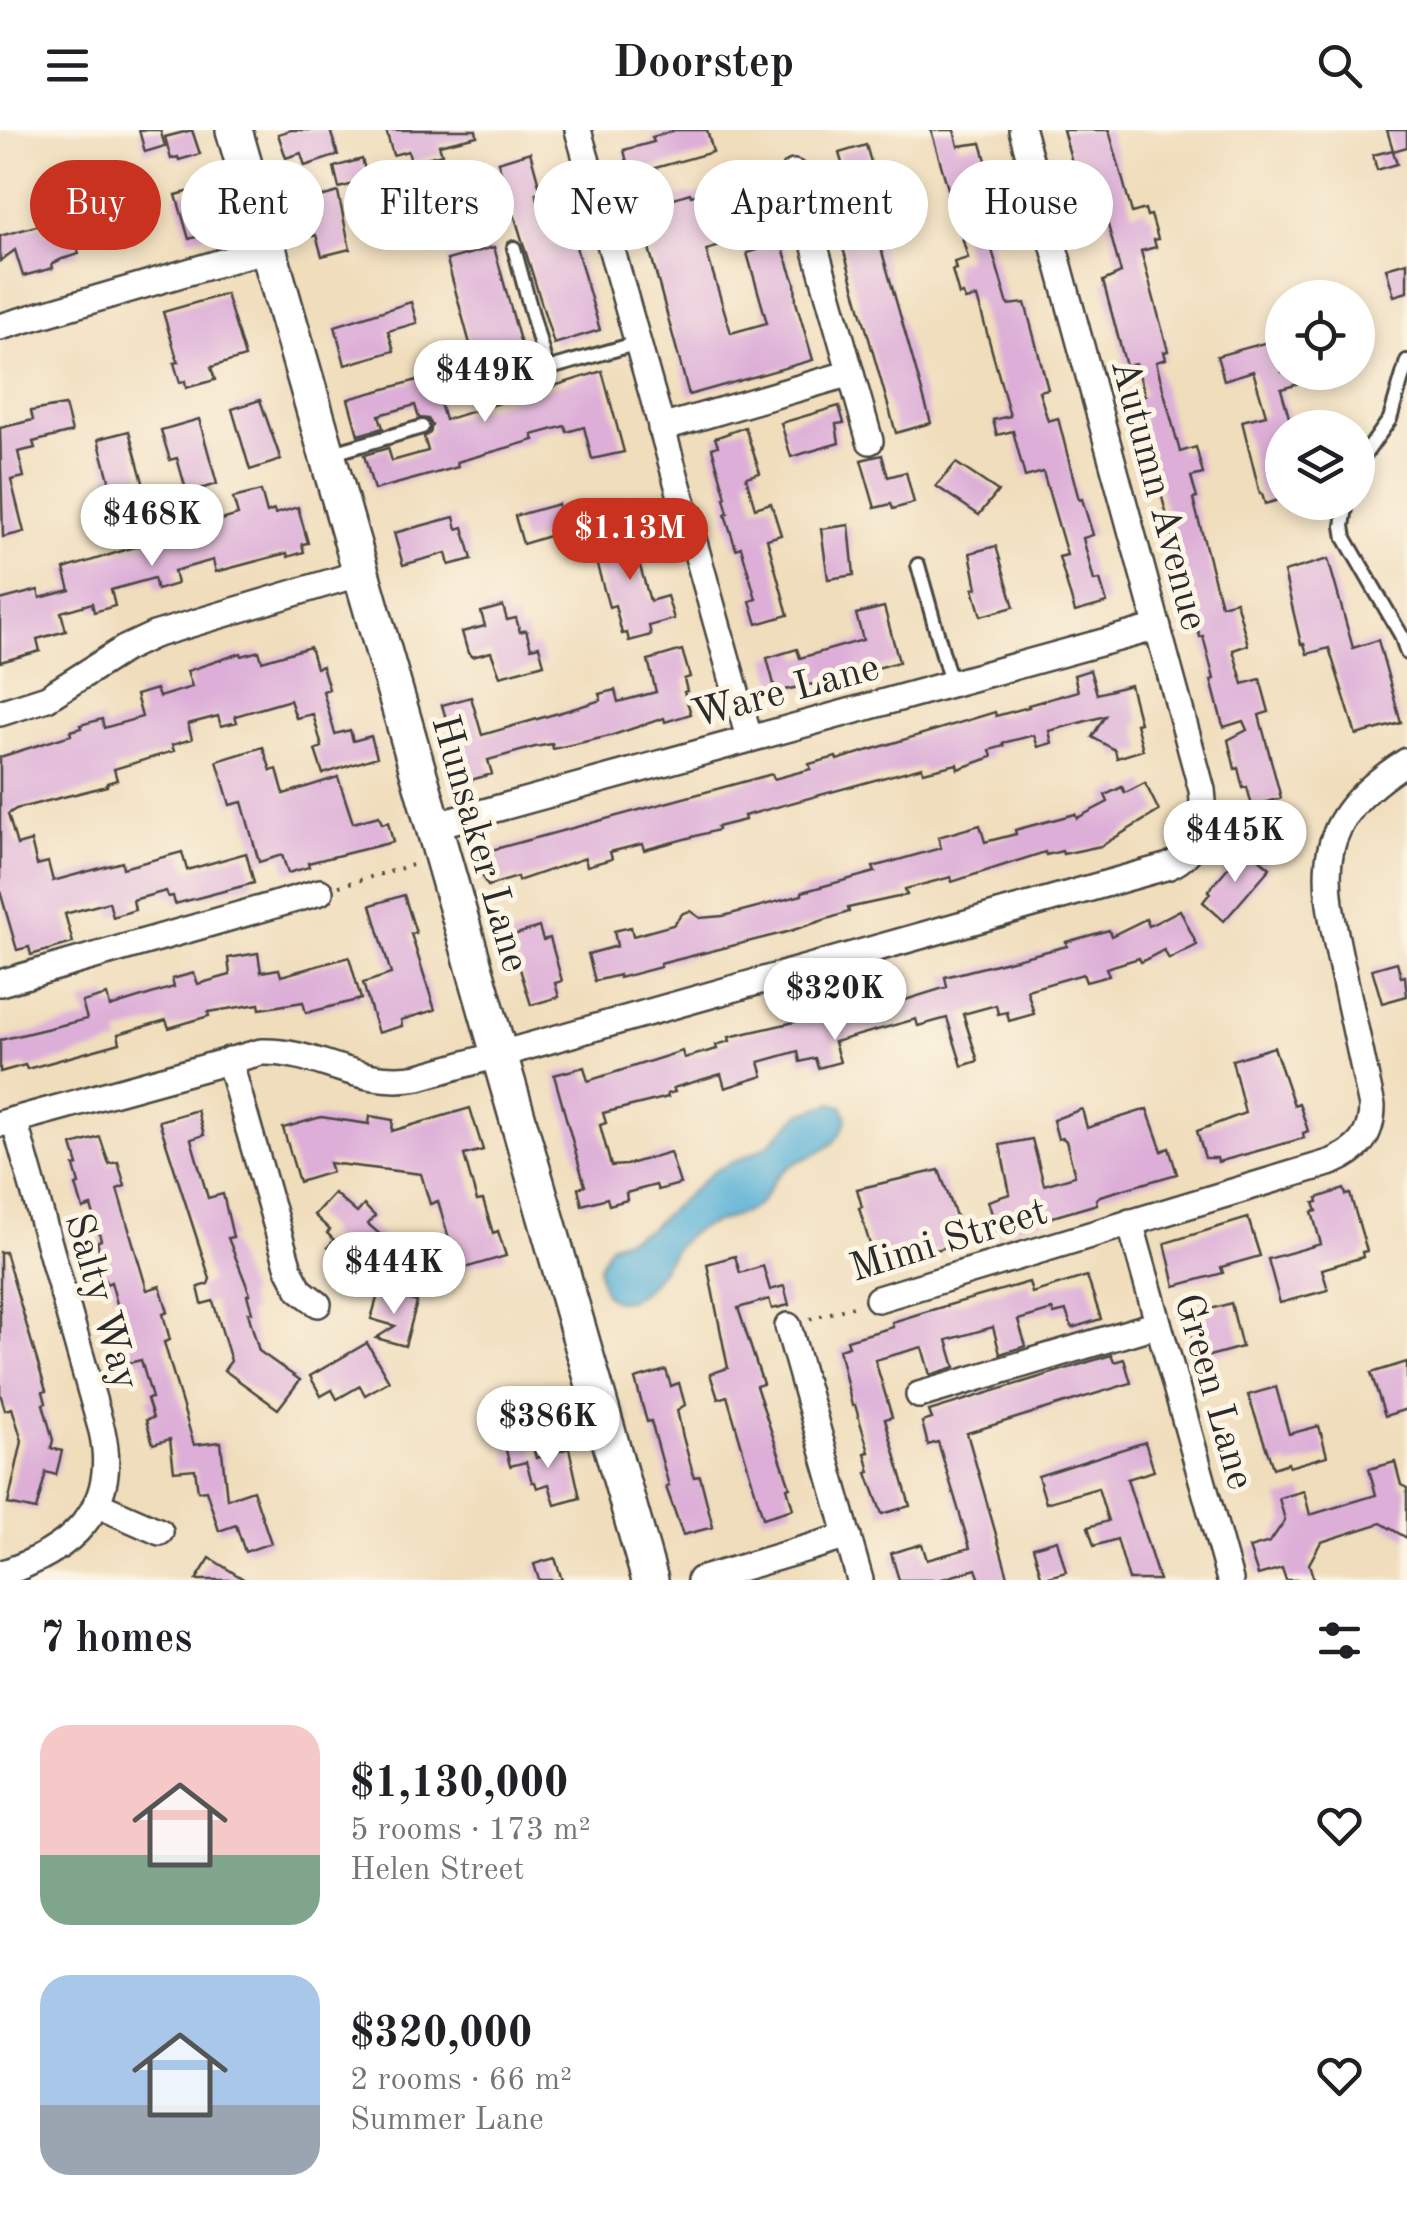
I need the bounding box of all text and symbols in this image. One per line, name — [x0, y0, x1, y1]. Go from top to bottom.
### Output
icon: menu — [40, 38, 95, 93]
icon: search — [1312, 38, 1367, 93]
text: Doorstep — [613, 42, 794, 87]
chip: Buy — [30, 160, 161, 250]
chip: Rent — [181, 160, 324, 250]
chip: Filters — [344, 160, 514, 250]
chip: New — [534, 160, 674, 250]
chip: Apartment — [694, 160, 928, 250]
chip: House — [948, 160, 1113, 250]
map controls — [1265, 280, 1375, 520]
button: locate — [1265, 280, 1375, 390]
pin: $449K — [415, 340, 555, 425]
street label: Autumn Avenue — [1102, 355, 1213, 635]
text: $449K — [436, 356, 534, 388]
button: layers — [1265, 410, 1375, 520]
pin: $468K — [82, 484, 222, 569]
pin: $1.13M — [549, 498, 711, 583]
text: $468K — [103, 500, 201, 532]
text: $1.13M — [574, 514, 686, 546]
street label: Ware Lane — [688, 649, 884, 737]
street label: Hunsaker Lane — [422, 711, 534, 977]
pin: $445K — [1165, 800, 1305, 885]
text: $445K — [1186, 816, 1284, 848]
pin: $320K — [765, 958, 905, 1043]
text: $320K — [786, 974, 884, 1006]
street label: Mimi Street — [846, 1193, 1053, 1291]
street label: Salty Way — [56, 1209, 144, 1395]
pin: $444K — [324, 1232, 464, 1317]
text: $444K — [345, 1248, 443, 1280]
street label: Green Lane — [1165, 1290, 1259, 1494]
pin: $386K — [478, 1386, 618, 1471]
text: $386K — [499, 1402, 597, 1434]
icon: filters — [1312, 1613, 1367, 1668]
text: 7 homes — [40, 1619, 192, 1661]
text: $1,130,000 — [350, 1764, 568, 1806]
icon: home — [120, 1765, 240, 1885]
icon: heart — [1312, 1798, 1367, 1853]
text: 5 rooms · 173 m² — [350, 1815, 591, 1847]
text: Helen Street — [350, 1855, 524, 1887]
text: $320,000 — [350, 2014, 532, 2056]
icon: home — [120, 2015, 240, 2135]
icon: heart — [1312, 2048, 1367, 2103]
text: 2 rooms · 66 m² — [350, 2065, 572, 2097]
text: Summer Lane — [350, 2105, 544, 2137]

